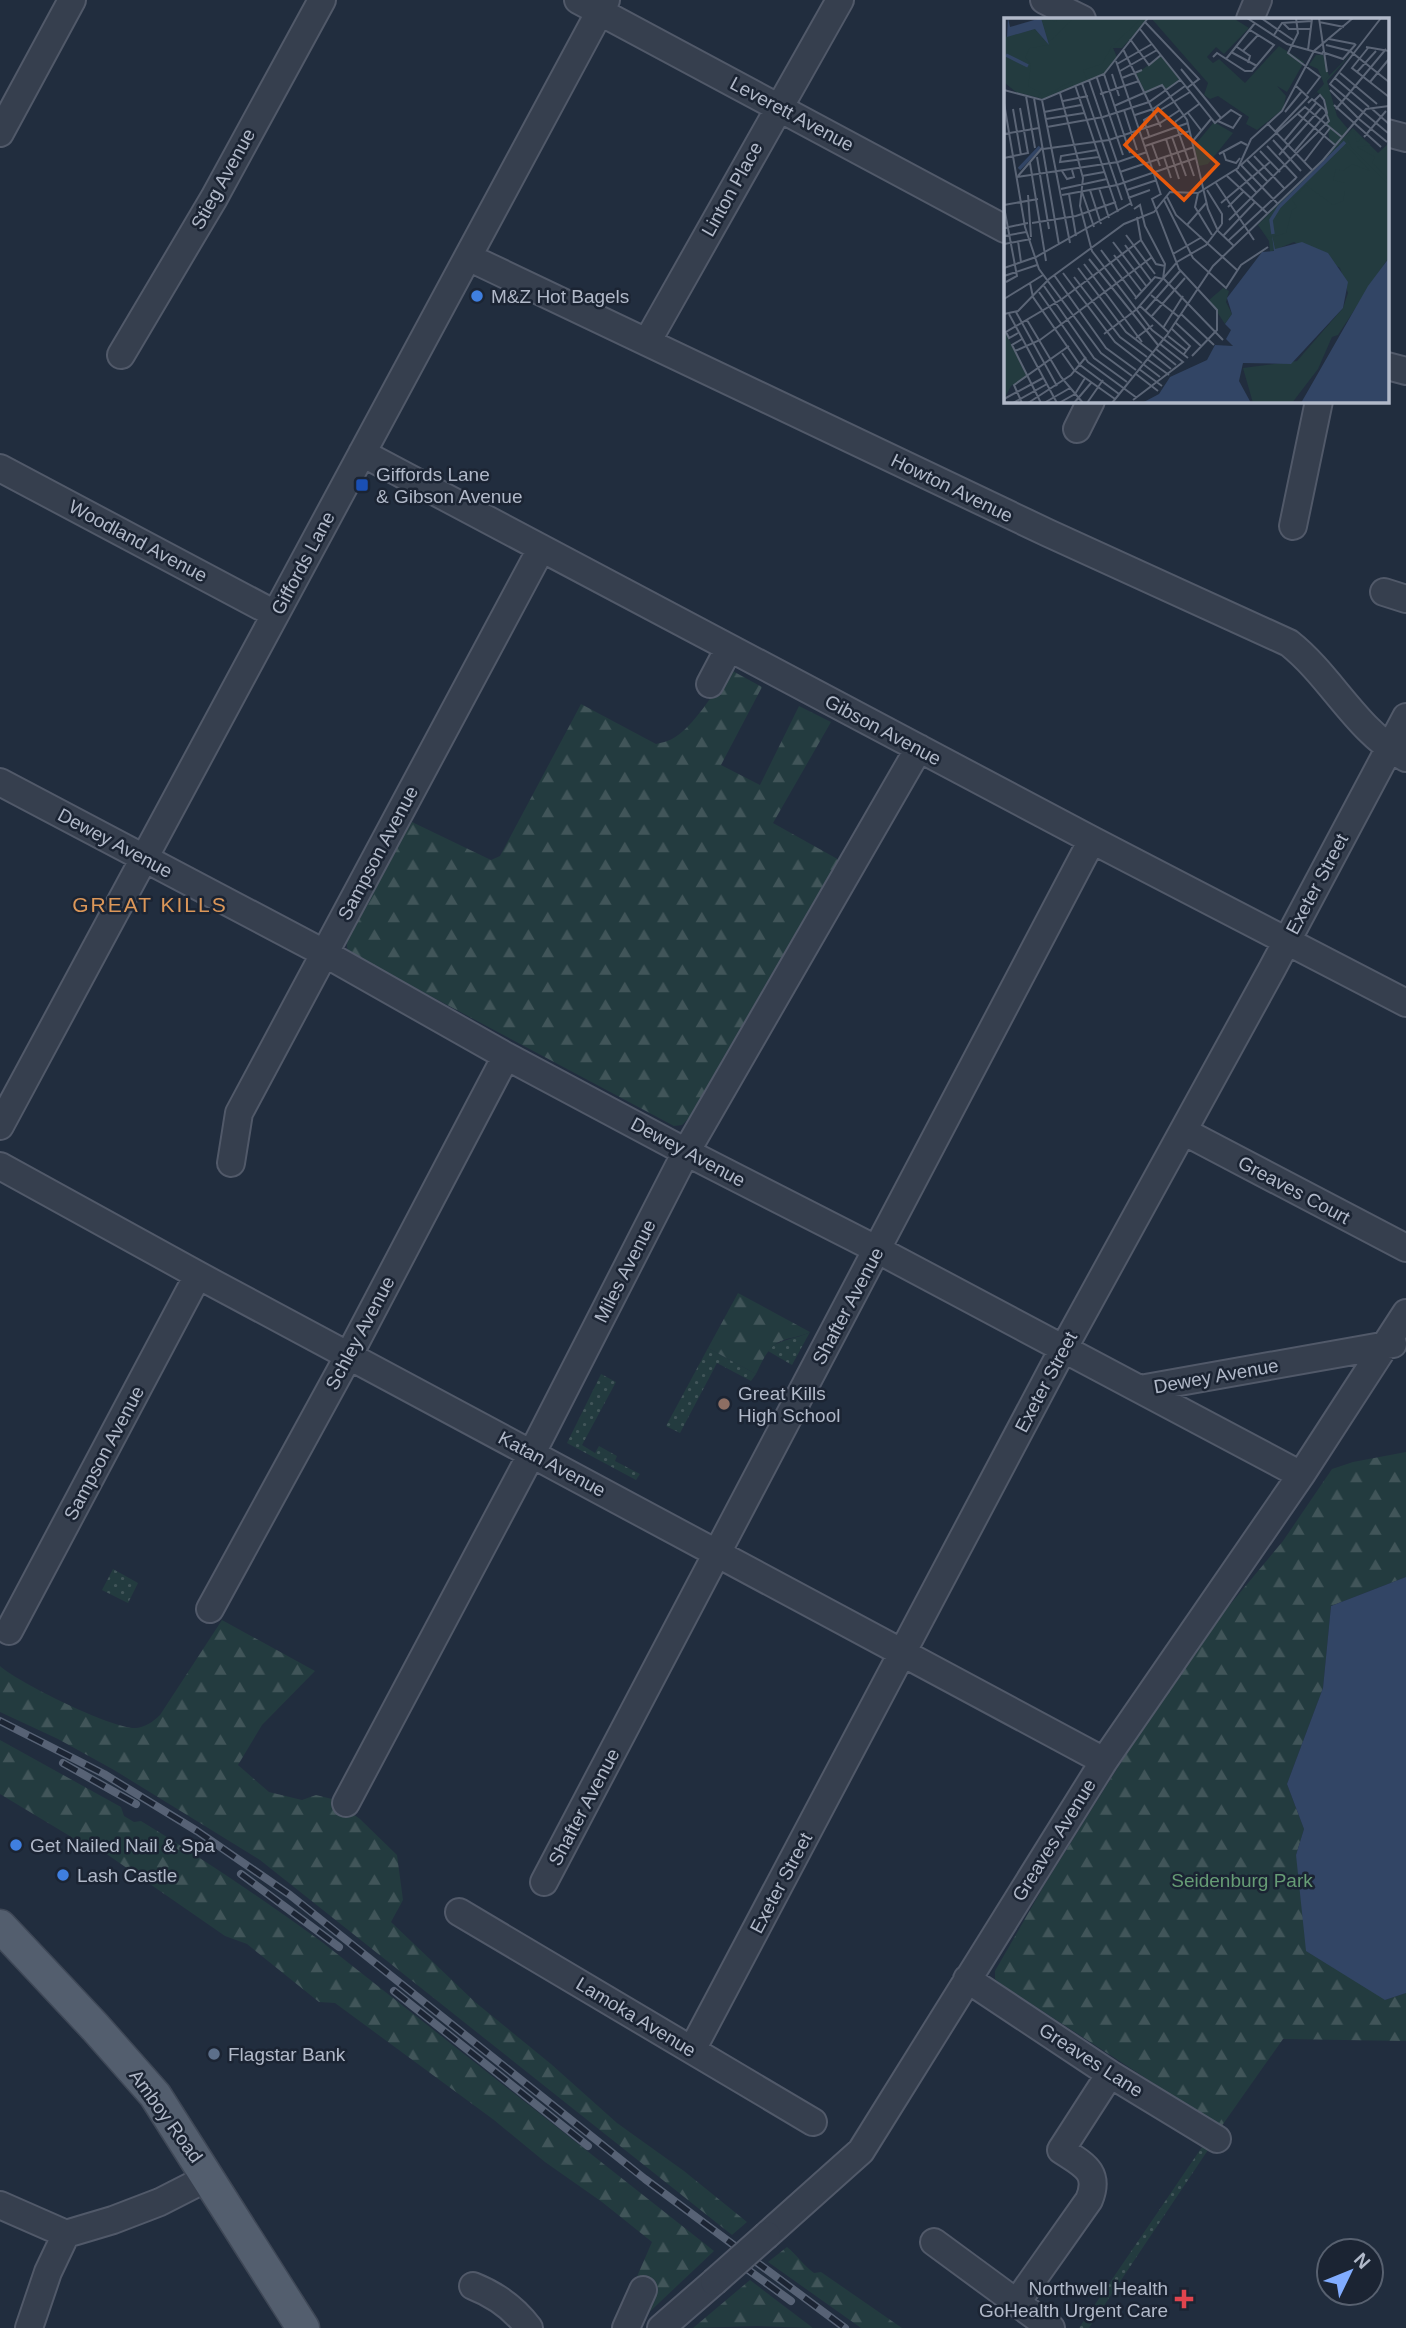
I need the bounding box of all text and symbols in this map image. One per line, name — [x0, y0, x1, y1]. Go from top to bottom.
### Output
inset map — [1004, 18, 1388, 402]
street label: Leverett Avenue — [727, 73, 857, 155]
street label: Stieg Avenue — [187, 125, 259, 233]
street label: Linton Place — [697, 138, 767, 240]
place label: M&Z Hot Bagels — [491, 286, 629, 307]
marker: M&Z Hot Bagels — [469, 288, 485, 304]
street label: Howton Avenue — [888, 449, 1016, 527]
place label: Giffords Lane & Gibson Avenue — [376, 464, 522, 507]
marker: Giffords Lane & Gibson Avenue — [354, 477, 370, 493]
street label: Woodland Avenue — [65, 496, 211, 586]
street label: Giffords Lane — [267, 508, 339, 618]
street label: Gibson Avenue — [821, 691, 945, 769]
street label: Sampson Avenue — [334, 782, 422, 924]
street label: Dewey Avenue — [54, 804, 176, 882]
street label: Exeter Street — [1282, 829, 1353, 938]
district label: GREAT KILLS — [72, 893, 228, 916]
street label: Dewey Avenue — [627, 1113, 749, 1191]
street label: Greaves Court — [1235, 1152, 1354, 1229]
street label: Miles Avenue — [590, 1216, 660, 1326]
street label: Shafter Avenue — [808, 1244, 888, 1368]
street label: Schley Avenue — [321, 1273, 399, 1393]
street label: Exeter Street — [1011, 1327, 1082, 1436]
street label: Dewey Avenue — [1152, 1355, 1280, 1397]
street label: Sampson Avenue — [60, 1382, 148, 1524]
place label: Great Kills High School — [738, 1383, 840, 1426]
marker: Great Kills High School — [716, 1396, 732, 1412]
street label: Katan Avenue — [495, 1427, 609, 1501]
street label: Shafter Avenue — [544, 1745, 624, 1869]
street label: Greaves Avenue — [1008, 1775, 1100, 1905]
street label: Exeter Street — [746, 1828, 817, 1937]
place label: Get Nailed Nail & Spa — [30, 1835, 215, 1856]
marker: Get Nailed Nail & Spa — [8, 1837, 24, 1853]
place label: Lash Castle — [77, 1865, 177, 1886]
marker: Lash Castle — [55, 1867, 71, 1883]
park label: Seidenburg Park — [1171, 1870, 1313, 1891]
street label: Lamoka Avenue — [572, 1973, 700, 2061]
street label: Greaves Lane — [1035, 2019, 1147, 2101]
place label: Flagstar Bank — [228, 2044, 346, 2065]
marker: Flagstar Bank — [206, 2046, 222, 2062]
street label: Amboy Road — [125, 2065, 207, 2167]
north arrow — [1315, 2237, 1385, 2307]
text: N — [1350, 2249, 1374, 2273]
place label: Northwell Health GoHealth Urgent Care — [979, 2278, 1168, 2321]
marker: Northwell Health GoHealth Urgent Care — [1174, 2289, 1194, 2309]

